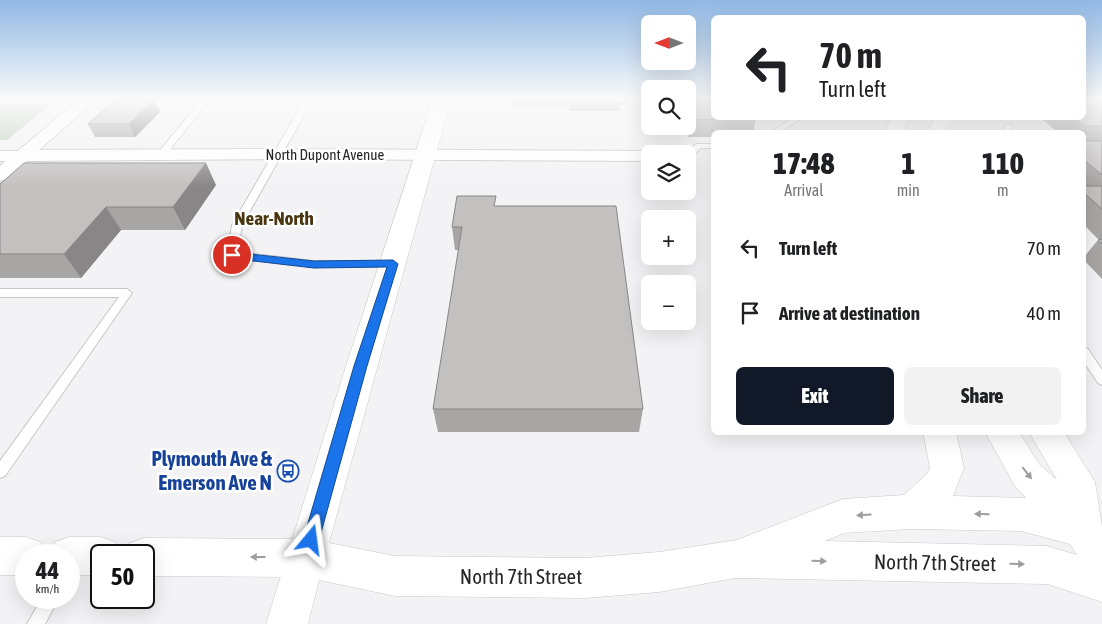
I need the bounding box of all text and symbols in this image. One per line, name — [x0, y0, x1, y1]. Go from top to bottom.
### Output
north arrow — [641, 15, 696, 70]
map controls — [641, 15, 696, 330]
icon: left — [736, 35, 801, 100]
text: 70 m — [819, 35, 882, 75]
text: Turn left — [819, 76, 886, 102]
button: search — [641, 80, 696, 135]
button: layers — [641, 145, 696, 200]
street label: North Dupont Avenue — [266, 146, 385, 163]
text: 17:48 — [773, 146, 835, 180]
text: 1 — [901, 146, 915, 180]
text: 110 — [982, 146, 1024, 180]
text: Arrival — [784, 181, 823, 199]
text: min — [897, 181, 920, 199]
text: m — [997, 181, 1009, 199]
district label: Near-North — [234, 207, 314, 229]
button: + — [641, 210, 696, 265]
pin — [211, 234, 253, 276]
icon: left — [736, 234, 764, 262]
text: Turn left — [779, 237, 837, 259]
text: 70 m — [1027, 237, 1061, 259]
icon: arrive — [218, 241, 246, 269]
button: − — [641, 275, 696, 330]
icon: arrive — [736, 299, 764, 327]
text: Arrive at destination — [779, 302, 920, 324]
text: 40 m — [1027, 302, 1061, 324]
button: Exit — [736, 367, 894, 425]
button: Share — [904, 367, 1061, 425]
place label: Plymouth Ave & Emerson Ave N — [151, 446, 273, 494]
bus stop icon: Plymouth Ave & Emerson Ave N — [276, 459, 300, 483]
one-way arrow — [1022, 467, 1032, 480]
one-way arrow — [974, 509, 990, 517]
one-way arrow — [855, 511, 871, 519]
position arrow — [284, 513, 336, 565]
speed limit sign: 50 — [90, 544, 155, 609]
street label: North 7th Street — [874, 549, 996, 575]
one-way arrow — [249, 553, 265, 561]
text: 44 — [36, 556, 59, 584]
one-way arrow — [811, 557, 827, 565]
one-way arrow — [1009, 560, 1025, 568]
street label: North 7th Street — [460, 564, 582, 588]
text: km/h — [36, 582, 59, 596]

